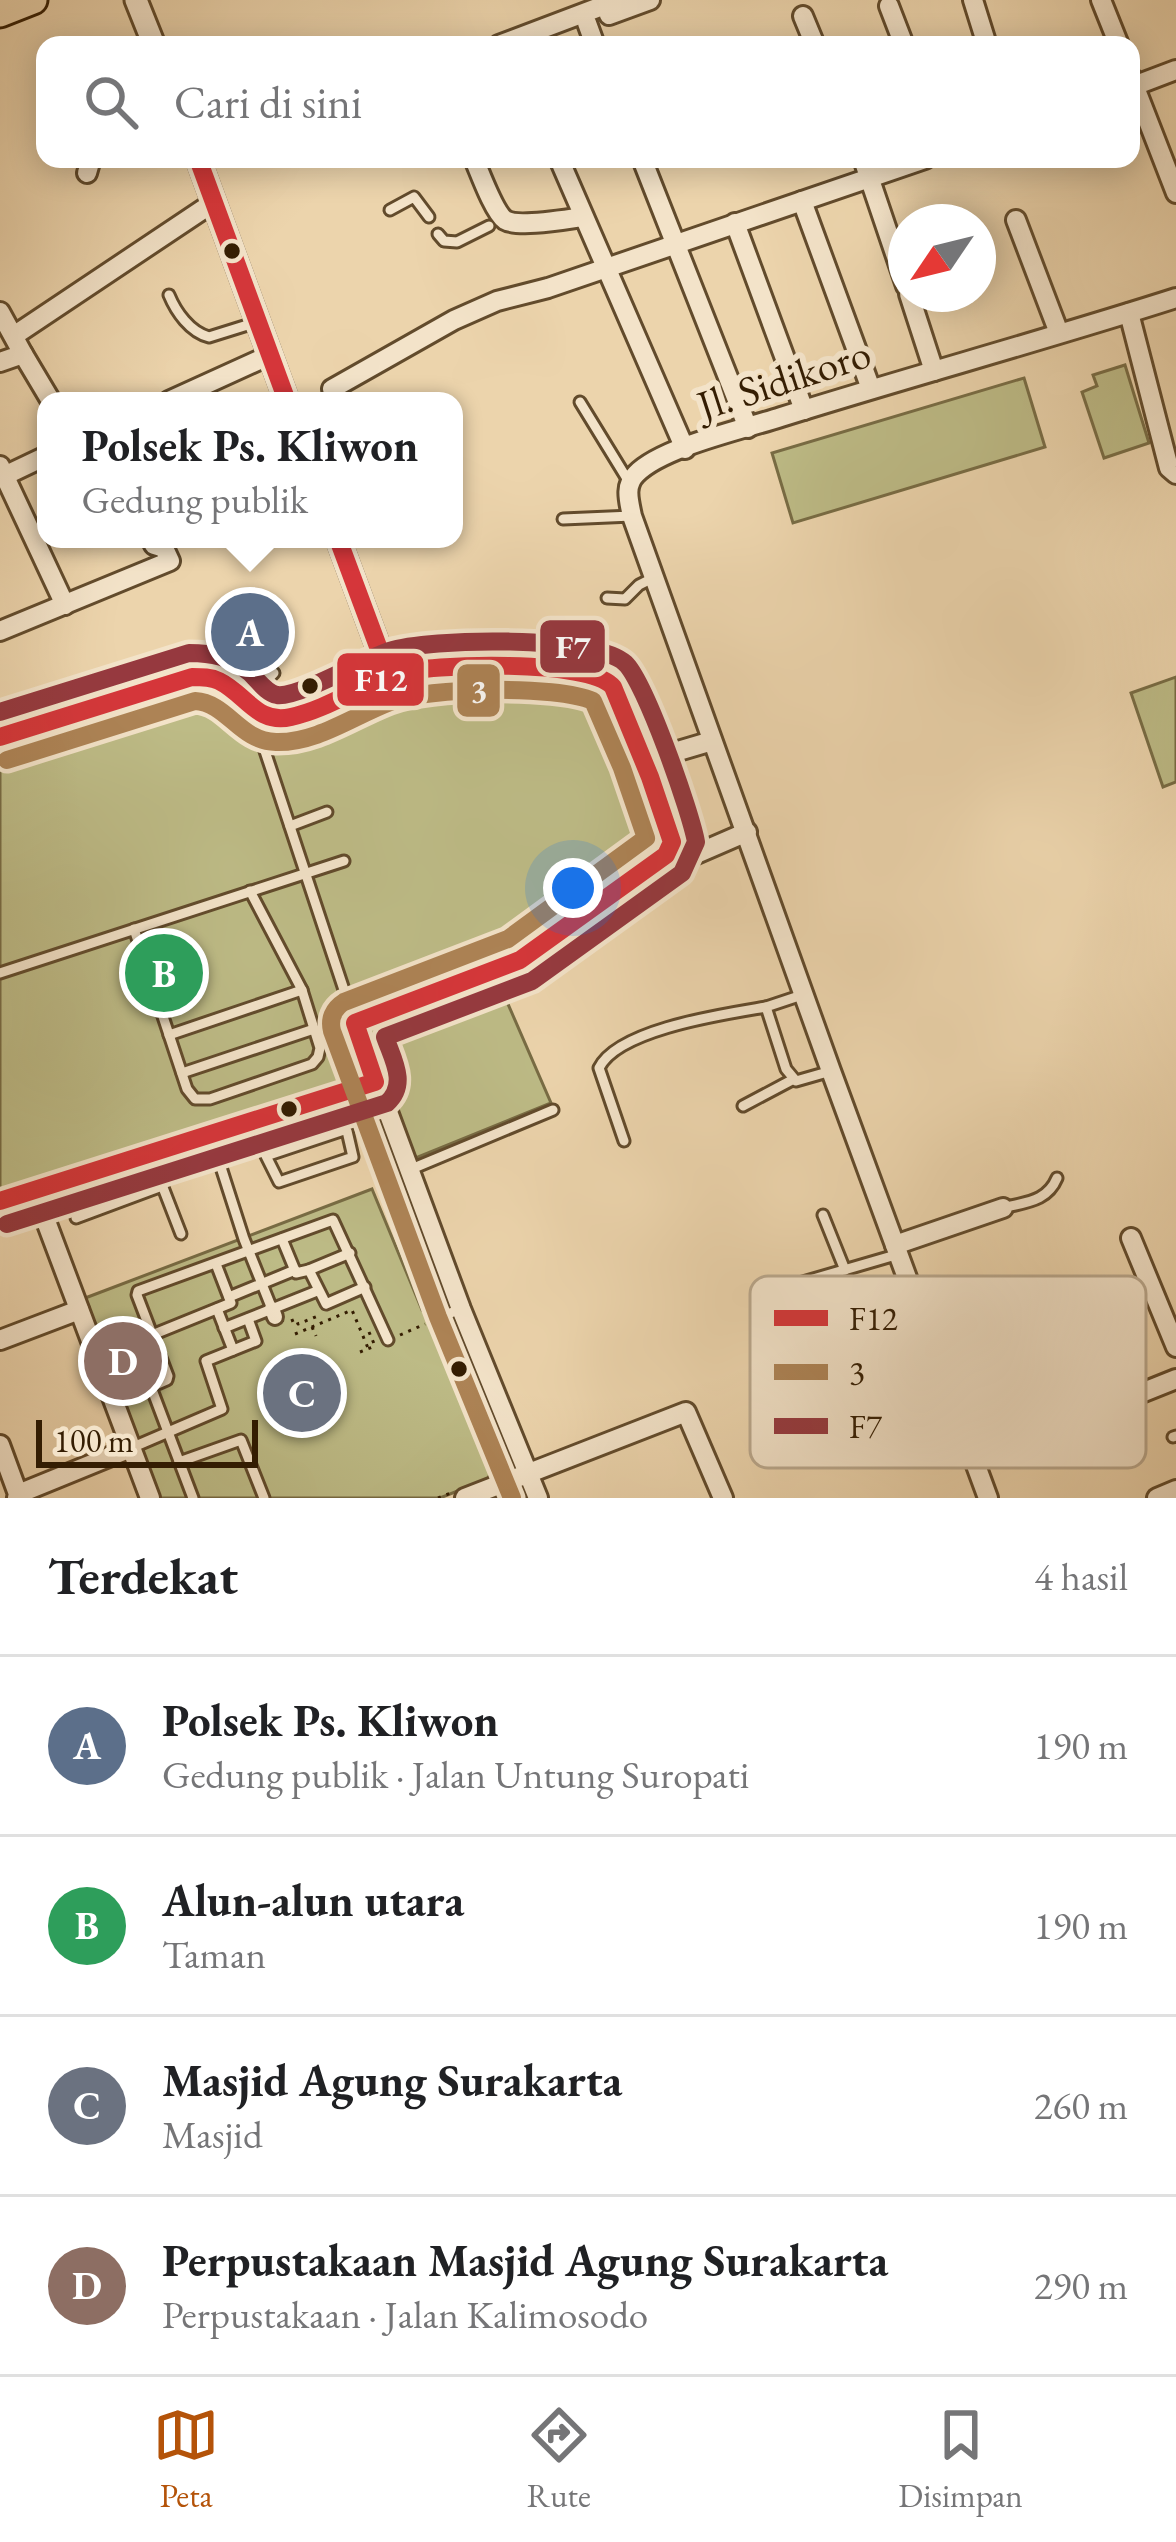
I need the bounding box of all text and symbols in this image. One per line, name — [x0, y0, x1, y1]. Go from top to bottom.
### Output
search box — [36, 36, 1140, 168]
icon: search — [78, 69, 144, 135]
text: Cari di sini — [174, 73, 362, 131]
north arrow — [888, 204, 996, 312]
unlabelled marker — [221, 240, 243, 262]
street label: Jl. Sidikoro — [687, 325, 878, 434]
popup — [37, 392, 463, 548]
text: Polsek Ps. Kliwon — [82, 416, 418, 474]
text: Gedung publik — [82, 474, 308, 525]
pin: A — [211, 587, 289, 677]
line badge: F7 — [538, 618, 607, 675]
text: F7 — [555, 625, 591, 668]
line badge: F12 — [335, 651, 426, 708]
text: F12 — [355, 658, 408, 701]
line badge: 3 — [455, 662, 502, 719]
text: 3 — [470, 669, 488, 712]
unlabelled marker — [299, 675, 321, 697]
your location — [543, 858, 603, 918]
pin: B — [125, 928, 203, 1018]
unlabelled marker — [278, 1098, 300, 1120]
legend — [750, 1276, 1146, 1468]
text: F12 — [849, 1297, 898, 1340]
pin: D — [84, 1316, 162, 1406]
pin: C — [263, 1348, 341, 1438]
text: 3 — [849, 1351, 865, 1394]
unlabelled marker — [448, 1358, 470, 1380]
text: F7 — [849, 1405, 882, 1448]
scale bar — [36, 1414, 258, 1467]
text: 100 m — [54, 1419, 134, 1462]
text: Terdekat — [48, 1543, 238, 1609]
text: 4 hasil — [1034, 1551, 1128, 1602]
text: Polsek Ps. Kliwon — [162, 1691, 499, 1749]
text: A — [73, 1720, 101, 1771]
text: 190 m — [1034, 1720, 1128, 1771]
text: Gedung publik · Jalan Untung Suropati — [162, 1749, 749, 1800]
text: Alun-alun utara — [162, 1871, 464, 1929]
text: B — [75, 1900, 99, 1951]
text: 190 m — [1034, 1900, 1128, 1951]
text: Taman — [162, 1929, 266, 1980]
text: Masjid Agung Surakarta — [162, 2051, 622, 2109]
text: C — [73, 2080, 101, 2131]
text: 260 m — [1034, 2080, 1128, 2131]
text: Masjid — [162, 2109, 263, 2160]
text: Perpustakaan Masjid Agung Surakarta — [162, 2231, 888, 2289]
text: D — [72, 2260, 102, 2311]
text: 290 m — [1034, 2260, 1128, 2311]
text: Perpustakaan · Jalan Kalimosodo — [162, 2289, 648, 2340]
tab: Peta — [153, 2402, 219, 2517]
tab: Rute — [526, 2402, 592, 2517]
tab: Disimpan — [898, 2402, 1023, 2517]

